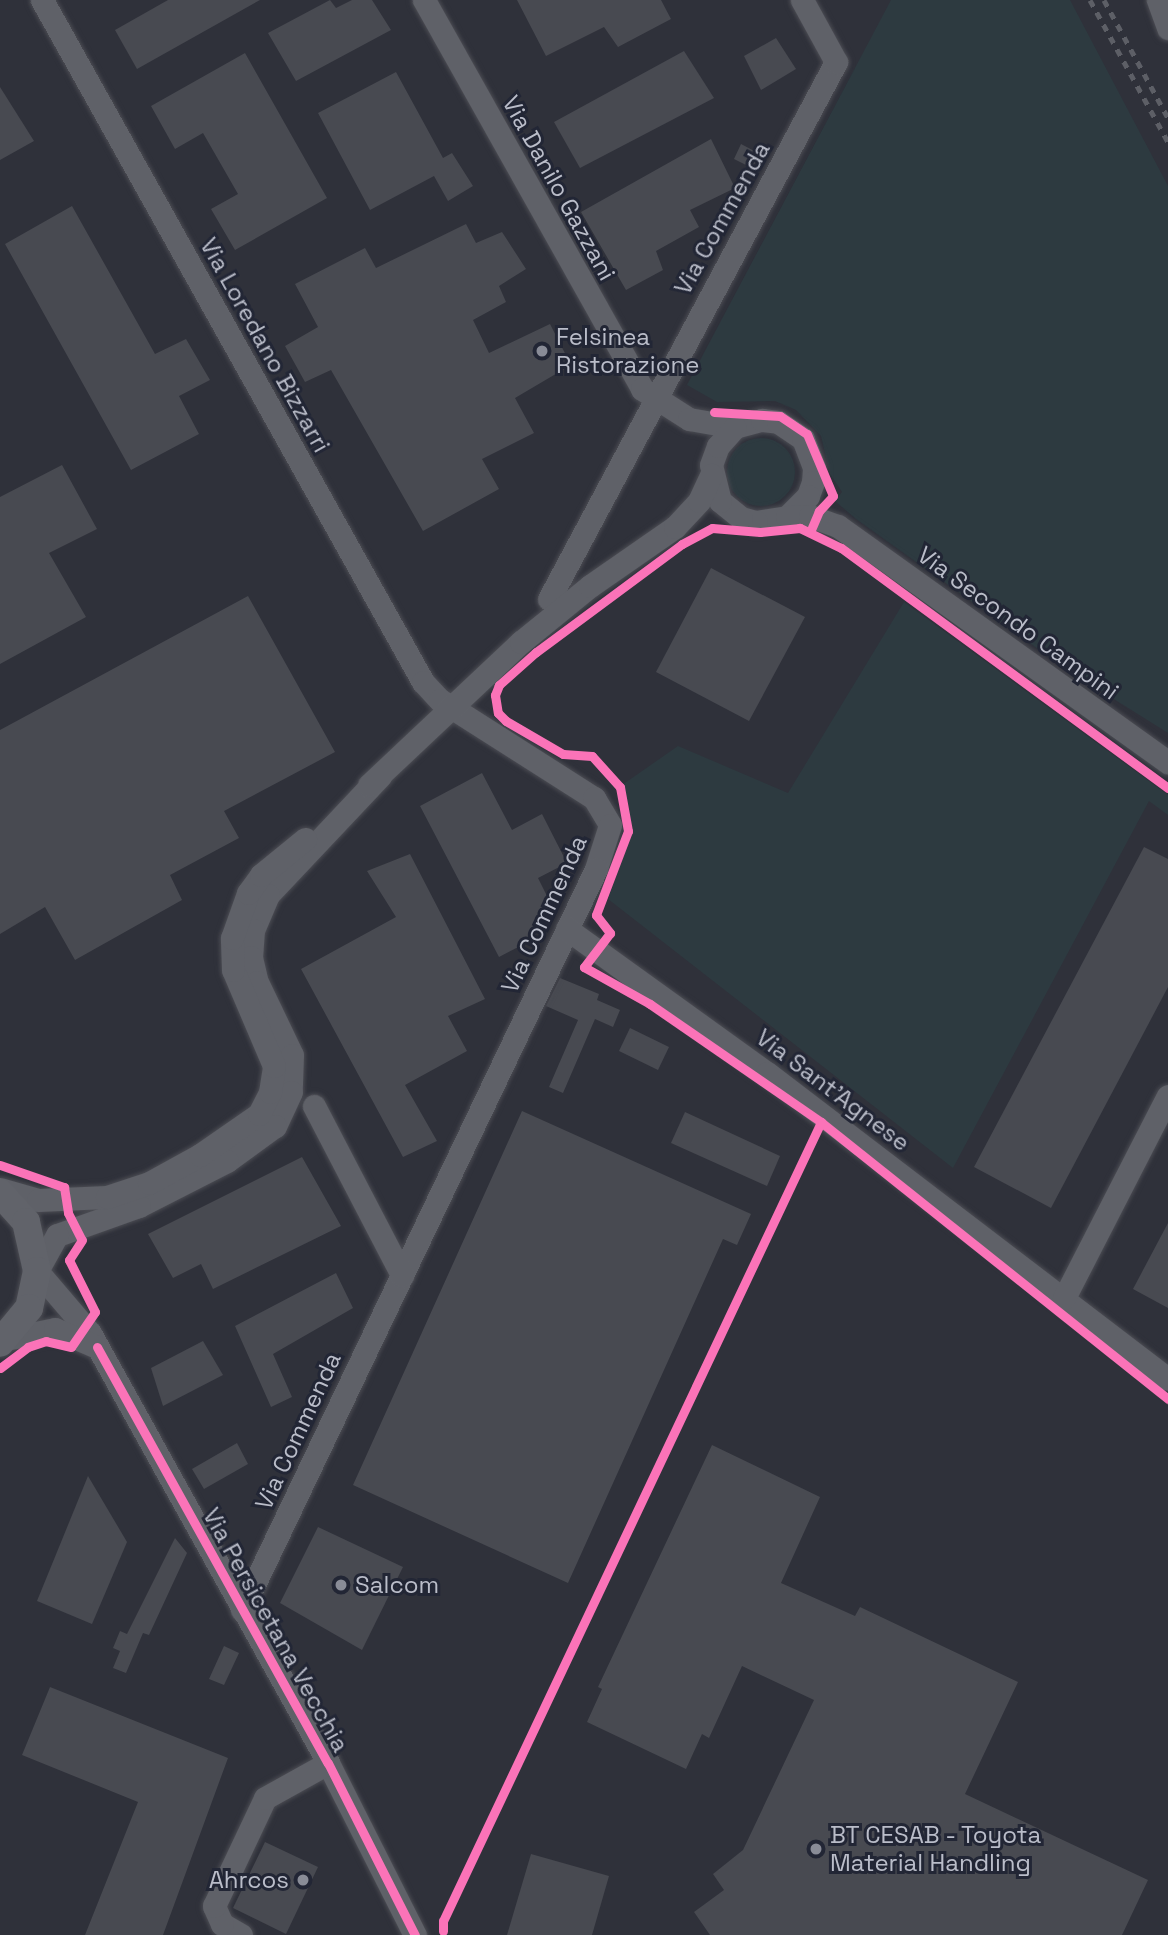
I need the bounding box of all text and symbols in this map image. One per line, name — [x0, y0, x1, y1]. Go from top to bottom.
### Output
street label: Via Danilo Gazzani — [496, 91, 622, 285]
street label: Via Commenda — [668, 137, 776, 299]
street label: Via Loredano Bizzarri — [194, 233, 336, 457]
place label: Felsinea Ristorazione — [556, 323, 699, 379]
marker: Felsinea Ristorazione — [534, 343, 550, 359]
street label: Via Secondo Campini — [912, 540, 1124, 706]
street label: Via Commenda — [495, 831, 593, 997]
street label: Via Sant'Agnese — [750, 1023, 916, 1157]
street label: Via Commenda — [249, 1348, 347, 1514]
street label: Via Persicetana Vecchia — [197, 1503, 355, 1757]
place label: Salcom — [355, 1571, 439, 1599]
marker: Salcom — [333, 1577, 349, 1593]
place label: BT CESAB - Toyota Material Handling — [830, 1821, 1044, 1877]
marker: BT CESAB - Toyota Material Handling — [808, 1841, 824, 1857]
place label: Ahrcos — [209, 1866, 289, 1894]
marker: Ahrcos — [295, 1872, 311, 1888]

